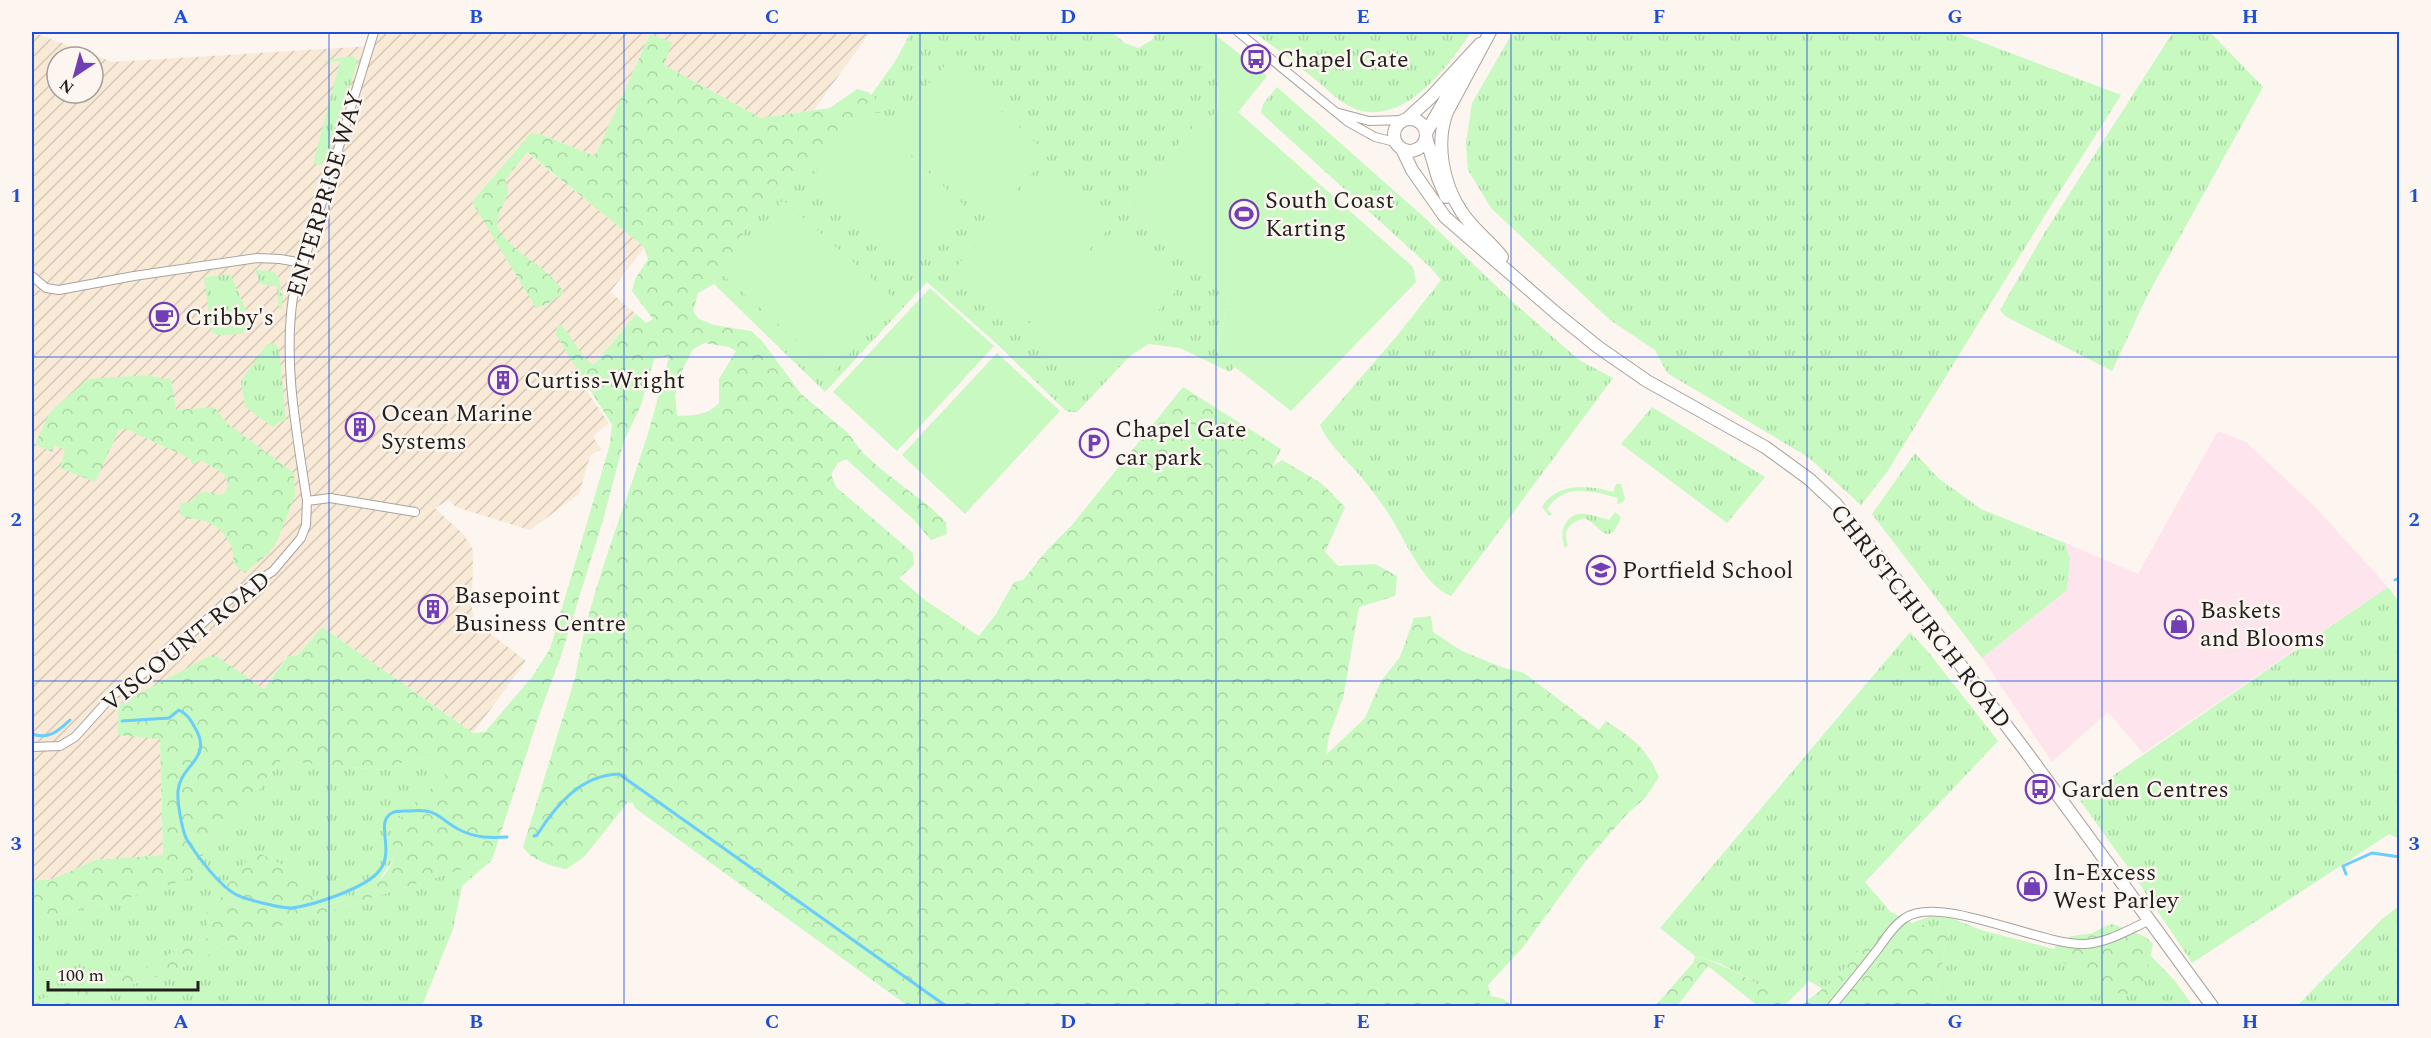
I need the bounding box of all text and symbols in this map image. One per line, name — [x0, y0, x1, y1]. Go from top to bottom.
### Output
text: A — [173, 2, 189, 32]
text: B — [469, 2, 483, 32]
text: C — [765, 2, 779, 32]
text: D — [1060, 2, 1076, 32]
text: E — [1356, 2, 1370, 32]
text: F — [1653, 2, 1665, 32]
text: G — [1947, 2, 1963, 32]
text: H — [2242, 2, 2258, 32]
place label: Chapel Gate — [1277, 42, 1409, 78]
bus stop icon: Chapel Gate — [1240, 43, 1272, 75]
north arrow — [45, 45, 105, 105]
text: N — [54, 73, 79, 100]
street label: ENTERPRISE WAY — [278, 87, 374, 302]
text: 1 — [10, 181, 22, 211]
text: 1 — [2408, 181, 2420, 211]
place label: South Coast Karting — [1265, 183, 1394, 247]
sports icon: South Coast Karting — [1228, 198, 1260, 230]
place label: Cribby's — [185, 300, 274, 336]
cafe icon: Cribby's — [148, 301, 180, 333]
place label: Curtiss-Wright — [524, 363, 685, 399]
building icon: Curtiss-Wright — [487, 364, 519, 396]
place label: Ocean Marine Systems — [381, 396, 533, 460]
building icon: Ocean Marine Systems — [344, 411, 376, 443]
place label: Chapel Gate car park — [1115, 412, 1247, 476]
parking icon: Chapel Gate car park — [1078, 427, 1110, 459]
street label: CHRISTCHURCH ROAD — [1821, 496, 2020, 737]
text: 2 — [10, 505, 22, 535]
text: 2 — [2408, 505, 2420, 535]
place label: Portfield School — [1622, 553, 1793, 589]
school or university icon: Portfield School — [1585, 554, 1617, 586]
street label: VISCOUNT ROAD — [94, 562, 279, 721]
place label: Basepoint Business Centre — [454, 578, 626, 642]
building icon: Basepoint Business Centre — [417, 593, 449, 625]
place label: Baskets and Blooms — [2200, 593, 2325, 657]
shop icon: Baskets and Blooms — [2163, 608, 2195, 640]
place label: Garden Centres — [2061, 772, 2229, 808]
bus stop icon: Garden Centres — [2024, 773, 2056, 805]
text: 3 — [10, 829, 22, 859]
text: 3 — [2408, 829, 2420, 859]
place label: In-Excess West Parley — [2053, 855, 2180, 919]
shop icon: In-Excess West Parley — [2016, 870, 2048, 902]
scale bar — [48, 954, 198, 992]
text: 100 m — [57, 962, 104, 989]
text: A — [173, 1007, 189, 1037]
text: B — [469, 1007, 483, 1037]
text: C — [765, 1007, 779, 1037]
text: D — [1060, 1007, 1076, 1037]
text: E — [1356, 1007, 1370, 1037]
text: F — [1653, 1007, 1665, 1037]
text: G — [1947, 1007, 1963, 1037]
text: H — [2242, 1007, 2258, 1037]

